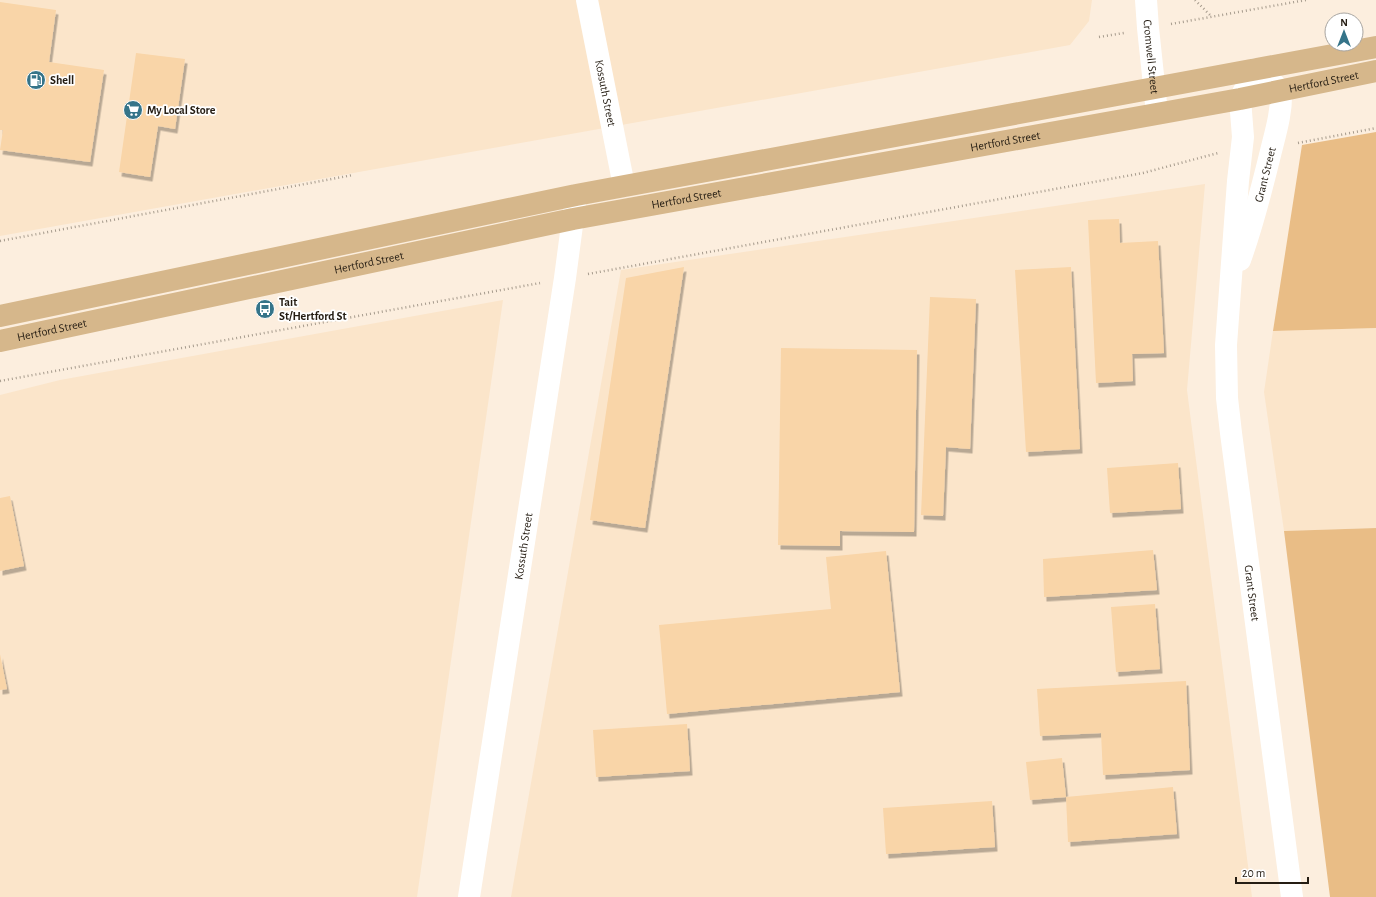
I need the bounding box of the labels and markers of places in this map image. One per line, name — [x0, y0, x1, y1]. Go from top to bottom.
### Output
fuel station icon: Shell — [25, 69, 47, 91]
place label: Shell — [50, 74, 74, 86]
supermarket icon: My Local Store — [122, 99, 144, 121]
place label: My Local Store — [147, 104, 216, 117]
place label: Tait St/Hertford St — [279, 296, 347, 322]
bus stop icon: Tait St/Hertford St — [254, 298, 276, 320]

